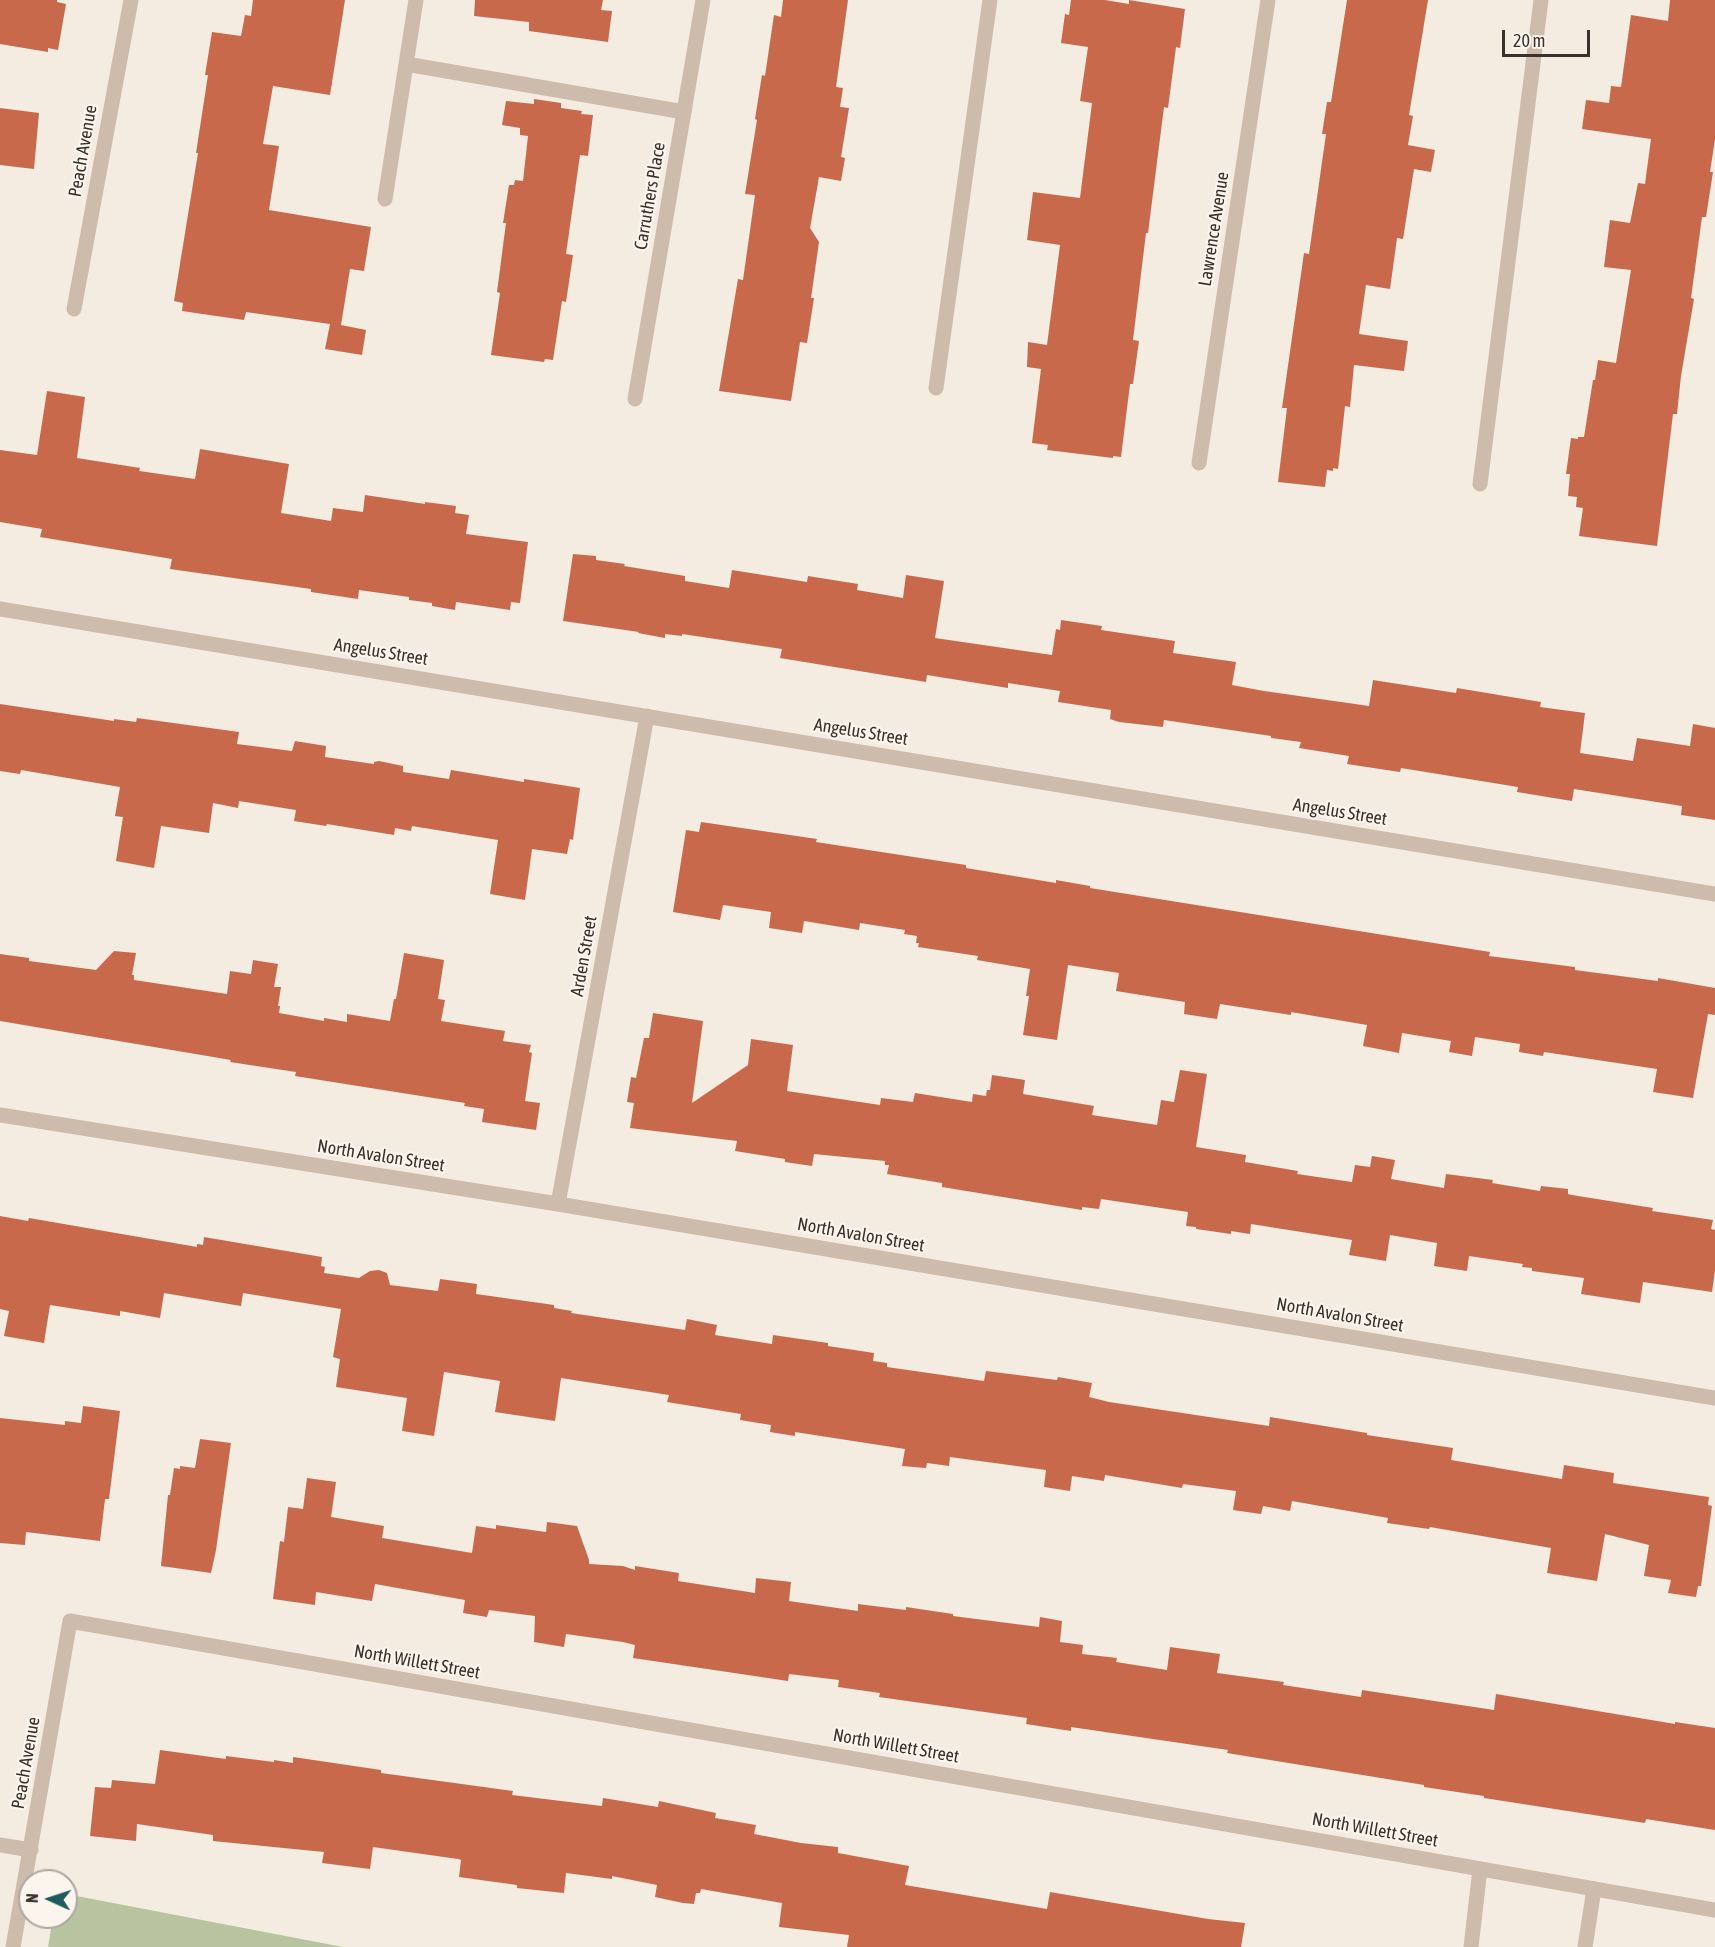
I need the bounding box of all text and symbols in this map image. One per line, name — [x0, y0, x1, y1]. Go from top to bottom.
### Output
scale bar — [1505, 18, 1594, 56]
text: 20 m — [1513, 30, 1545, 51]
street label: Peach Avenue — [64, 103, 102, 199]
street label: Carruthers Place — [630, 141, 670, 251]
street label: Lawrence Avenue — [1194, 170, 1234, 288]
street label: Angelus Street — [332, 634, 430, 670]
street label: Angelus Street — [812, 714, 910, 750]
street label: Angelus Street — [1291, 794, 1389, 830]
street label: Arden Street — [566, 914, 602, 998]
street label: North Avalon Street — [316, 1135, 446, 1177]
street label: North Avalon Street — [796, 1213, 926, 1257]
street label: North Avalon Street — [1275, 1293, 1405, 1337]
street label: North Willett Street — [352, 1640, 482, 1684]
street label: Peach Avenue — [7, 1715, 45, 1811]
street label: North Willett Street — [831, 1724, 961, 1768]
street label: North Willett Street — [1310, 1808, 1440, 1852]
north arrow — [18, 1869, 78, 1929]
text: N — [23, 1893, 41, 1903]

